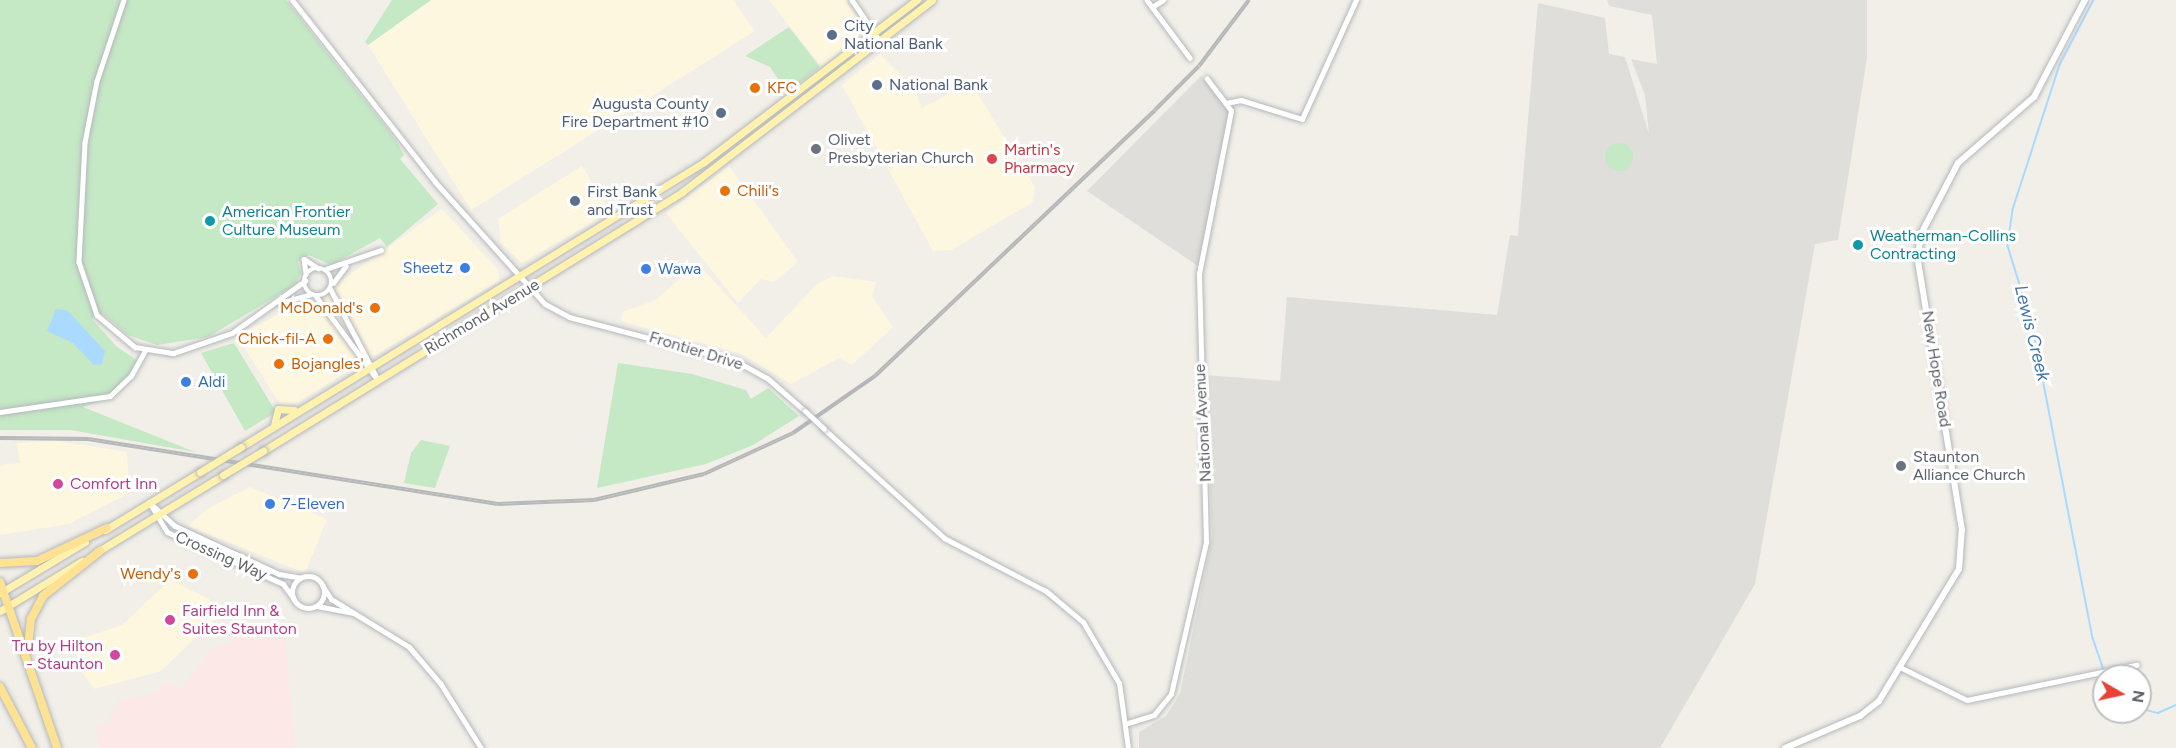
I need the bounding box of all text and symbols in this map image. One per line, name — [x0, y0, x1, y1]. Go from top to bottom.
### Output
place label: City National Bank — [844, 16, 943, 54]
marker: City National Bank — [825, 28, 839, 42]
place label: National Bank — [889, 75, 988, 95]
place label: KFC — [767, 78, 797, 98]
marker: National Bank — [870, 78, 884, 92]
marker: KFC — [748, 81, 762, 95]
place label: Augusta County Fire Department #10 — [561, 94, 709, 132]
marker: Augusta County Fire Department #10 — [714, 106, 728, 120]
place label: Olivet Presbyterian Church — [828, 130, 974, 168]
place label: Martin's Pharmacy — [1004, 140, 1074, 178]
marker: Olivet Presbyterian Church — [809, 142, 823, 156]
marker: Martin's Pharmacy — [985, 152, 999, 166]
place label: Chili's — [737, 181, 779, 201]
place label: First Bank and Trust — [587, 182, 657, 220]
marker: Chili's — [718, 184, 732, 198]
marker: First Bank and Trust — [568, 194, 582, 208]
place label: American Frontier Culture Museum — [222, 202, 350, 240]
marker: American Frontier Culture Museum — [203, 214, 217, 228]
place label: Weatherman-Collins Contracting — [1870, 226, 2016, 264]
marker: Weatherman-Collins Contracting — [1851, 238, 1865, 252]
place label: Sheetz — [403, 258, 453, 278]
place label: Wawa — [658, 259, 701, 279]
marker: Sheetz — [458, 261, 472, 275]
marker: Wawa — [639, 262, 653, 276]
street label: Richmond Avenue — [421, 275, 543, 359]
water label: Lewis Creek — [2010, 283, 2054, 383]
place label: McDonald's — [280, 298, 363, 318]
marker: McDonald's — [368, 301, 382, 315]
street label: New Hope Road — [1917, 309, 1955, 429]
street label: Frontier Drive — [647, 328, 745, 374]
place label: Chick-fil-A — [238, 329, 316, 349]
marker: Chick-fil-A — [321, 332, 335, 346]
place label: Bojangles' — [291, 354, 364, 374]
marker: Bojangles' — [272, 357, 286, 371]
street label: National Avenue — [1190, 363, 1216, 483]
place label: Aldi — [198, 372, 225, 392]
marker: Aldi — [179, 375, 193, 389]
place label: Staunton Alliance Church — [1913, 447, 2025, 485]
marker: Staunton Alliance Church — [1894, 459, 1908, 473]
place label: Comfort Inn — [70, 474, 157, 494]
marker: Comfort Inn — [51, 477, 65, 491]
place label: 7-Eleven — [282, 494, 345, 514]
marker: 7-Eleven — [263, 497, 277, 511]
street label: Crossing Way — [172, 527, 270, 585]
place label: Wendy's — [120, 564, 181, 584]
marker: Wendy's — [186, 567, 200, 581]
place label: Fairfield Inn & Suites Staunton — [182, 601, 297, 639]
marker: Fairfield Inn & Suites Staunton — [163, 613, 177, 627]
place label: Tru by Hilton - Staunton — [12, 636, 103, 674]
marker: Tru by Hilton - Staunton — [108, 648, 122, 662]
north arrow — [2092, 664, 2152, 724]
text: N — [2128, 689, 2149, 704]

